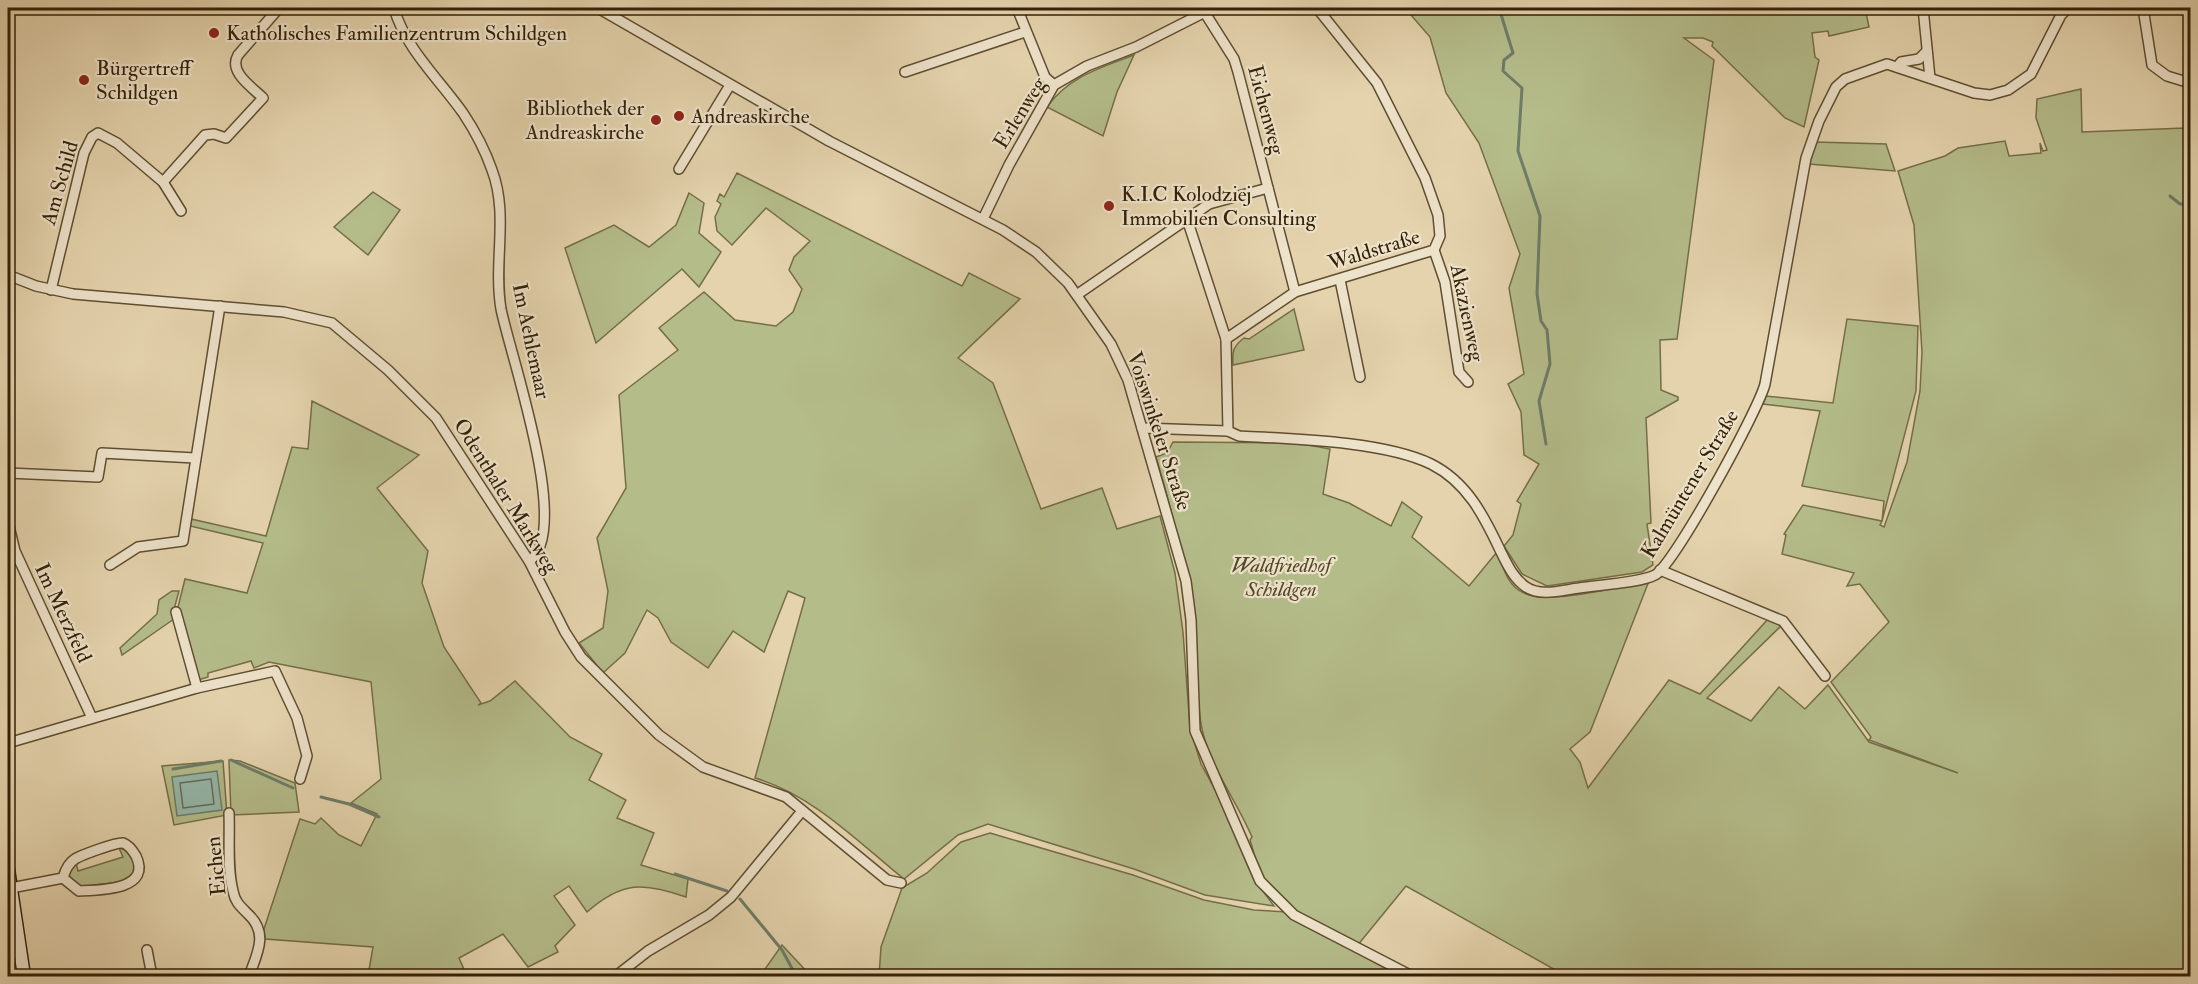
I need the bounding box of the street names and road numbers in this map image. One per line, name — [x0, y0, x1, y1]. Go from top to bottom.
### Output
street label: Eichenweg — [1241, 62, 1291, 158]
street label: Erlenweg — [988, 72, 1053, 154]
street label: Am Schild — [35, 137, 85, 229]
street label: Waldstraße — [1324, 223, 1423, 277]
street label: Akazienweg — [1443, 261, 1491, 365]
street label: Im Aehlemaar — [506, 281, 556, 402]
street label: Voiswinkeler Straße — [1121, 348, 1197, 514]
street label: Kalmüntener Straße — [1635, 404, 1745, 563]
street label: Odenthaler Markweg — [447, 413, 565, 579]
street label: Im Merzfeld — [28, 559, 98, 668]
street label: Eichen — [199, 835, 233, 897]

